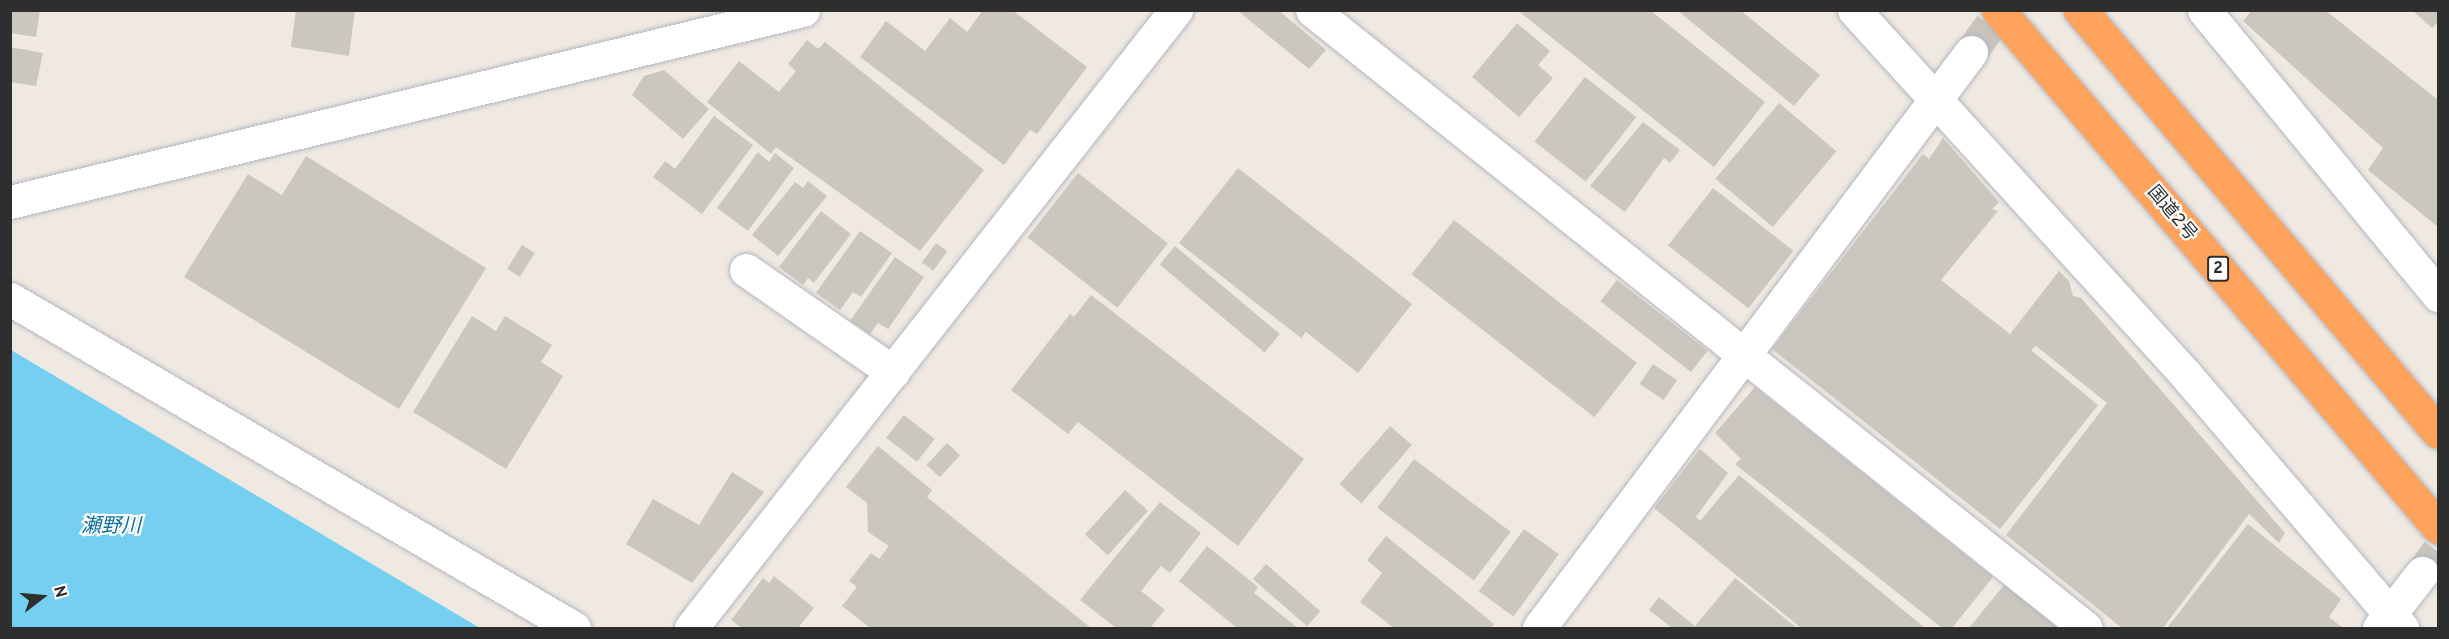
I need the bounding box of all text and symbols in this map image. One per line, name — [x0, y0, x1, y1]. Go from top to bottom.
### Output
street label: 国道2号 — [2142, 182, 2200, 246]
road number: 2 — [2206, 256, 2230, 282]
water label: 瀬野川 — [81, 515, 141, 539]
north arrow — [12, 567, 72, 627]
text: N — [48, 584, 71, 600]

